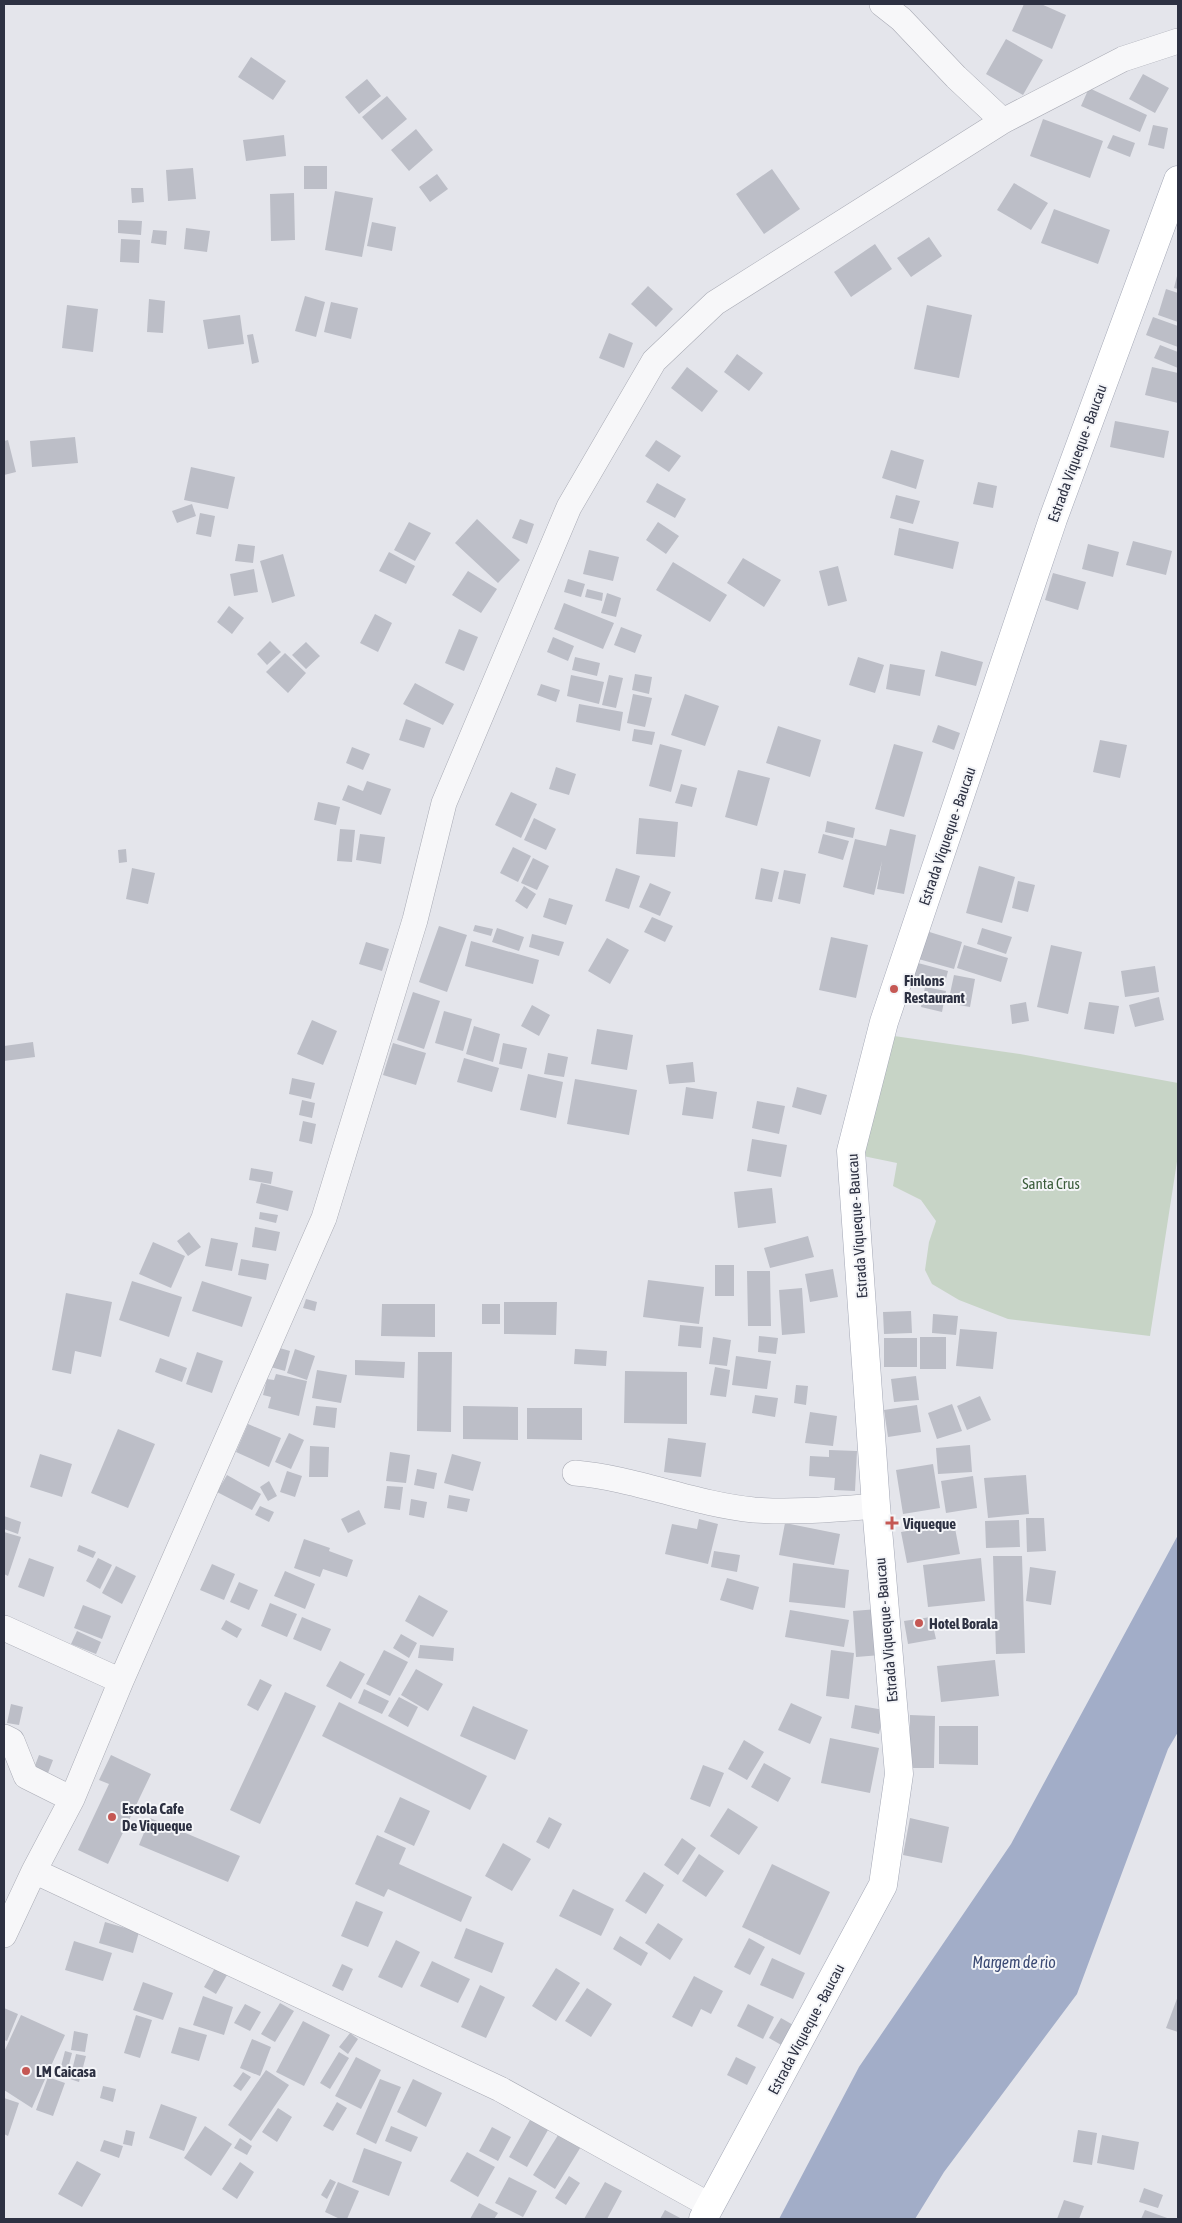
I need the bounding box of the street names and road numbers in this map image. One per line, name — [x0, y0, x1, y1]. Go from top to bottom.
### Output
street label: Estrada Viqueque - Baucau — [1044, 382, 1110, 524]
street label: Estrada Viqueque - Baucau — [915, 765, 979, 907]
street label: Estrada Viqueque - Baucau — [843, 1153, 871, 1299]
street label: Estrada Viqueque - Baucau — [871, 1557, 901, 1703]
street label: Estrada Viqueque - Baucau — [764, 1961, 848, 2097]

